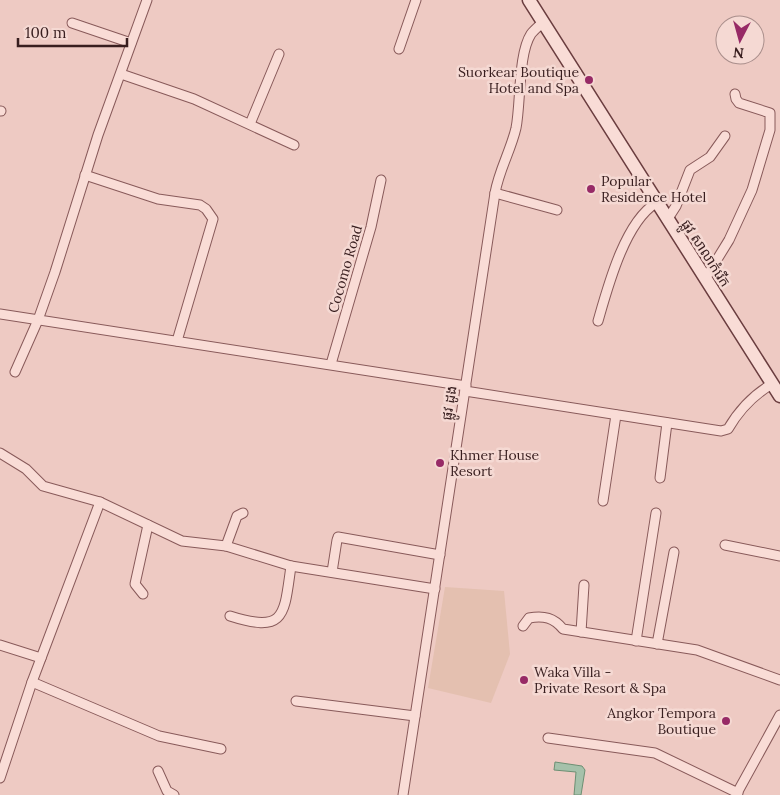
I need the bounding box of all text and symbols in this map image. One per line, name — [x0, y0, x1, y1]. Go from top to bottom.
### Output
scale bar — [18, 15, 126, 47]
north arrow — [715, 15, 765, 65]
text: 100 m — [25, 23, 66, 42]
text: N — [732, 43, 745, 62]
place label: Suorkear Boutique Hotel and Spa — [458, 63, 579, 97]
marker: Suorkear Boutique Hotel and Spa — [583, 74, 595, 86]
place label: Popular Residence Hotel — [601, 172, 707, 206]
marker: Popular Residence Hotel — [585, 183, 597, 195]
street label: ផ្លូវ សាលាកំរើក — [675, 216, 735, 292]
street label: Cocomo Road — [324, 223, 366, 315]
street label: ផ្លូវ ដូង — [437, 384, 464, 422]
place label: Khmer House Resort — [450, 446, 539, 480]
marker: Khmer House Resort — [434, 457, 446, 469]
place label: Waka Villa - Private Resort & Spa — [534, 663, 666, 697]
marker: Waka Villa - Private Resort & Spa — [518, 674, 530, 686]
place label: Angkor Tempora Boutique — [606, 704, 716, 738]
marker: Angkor Tempora Boutique — [720, 715, 732, 727]

